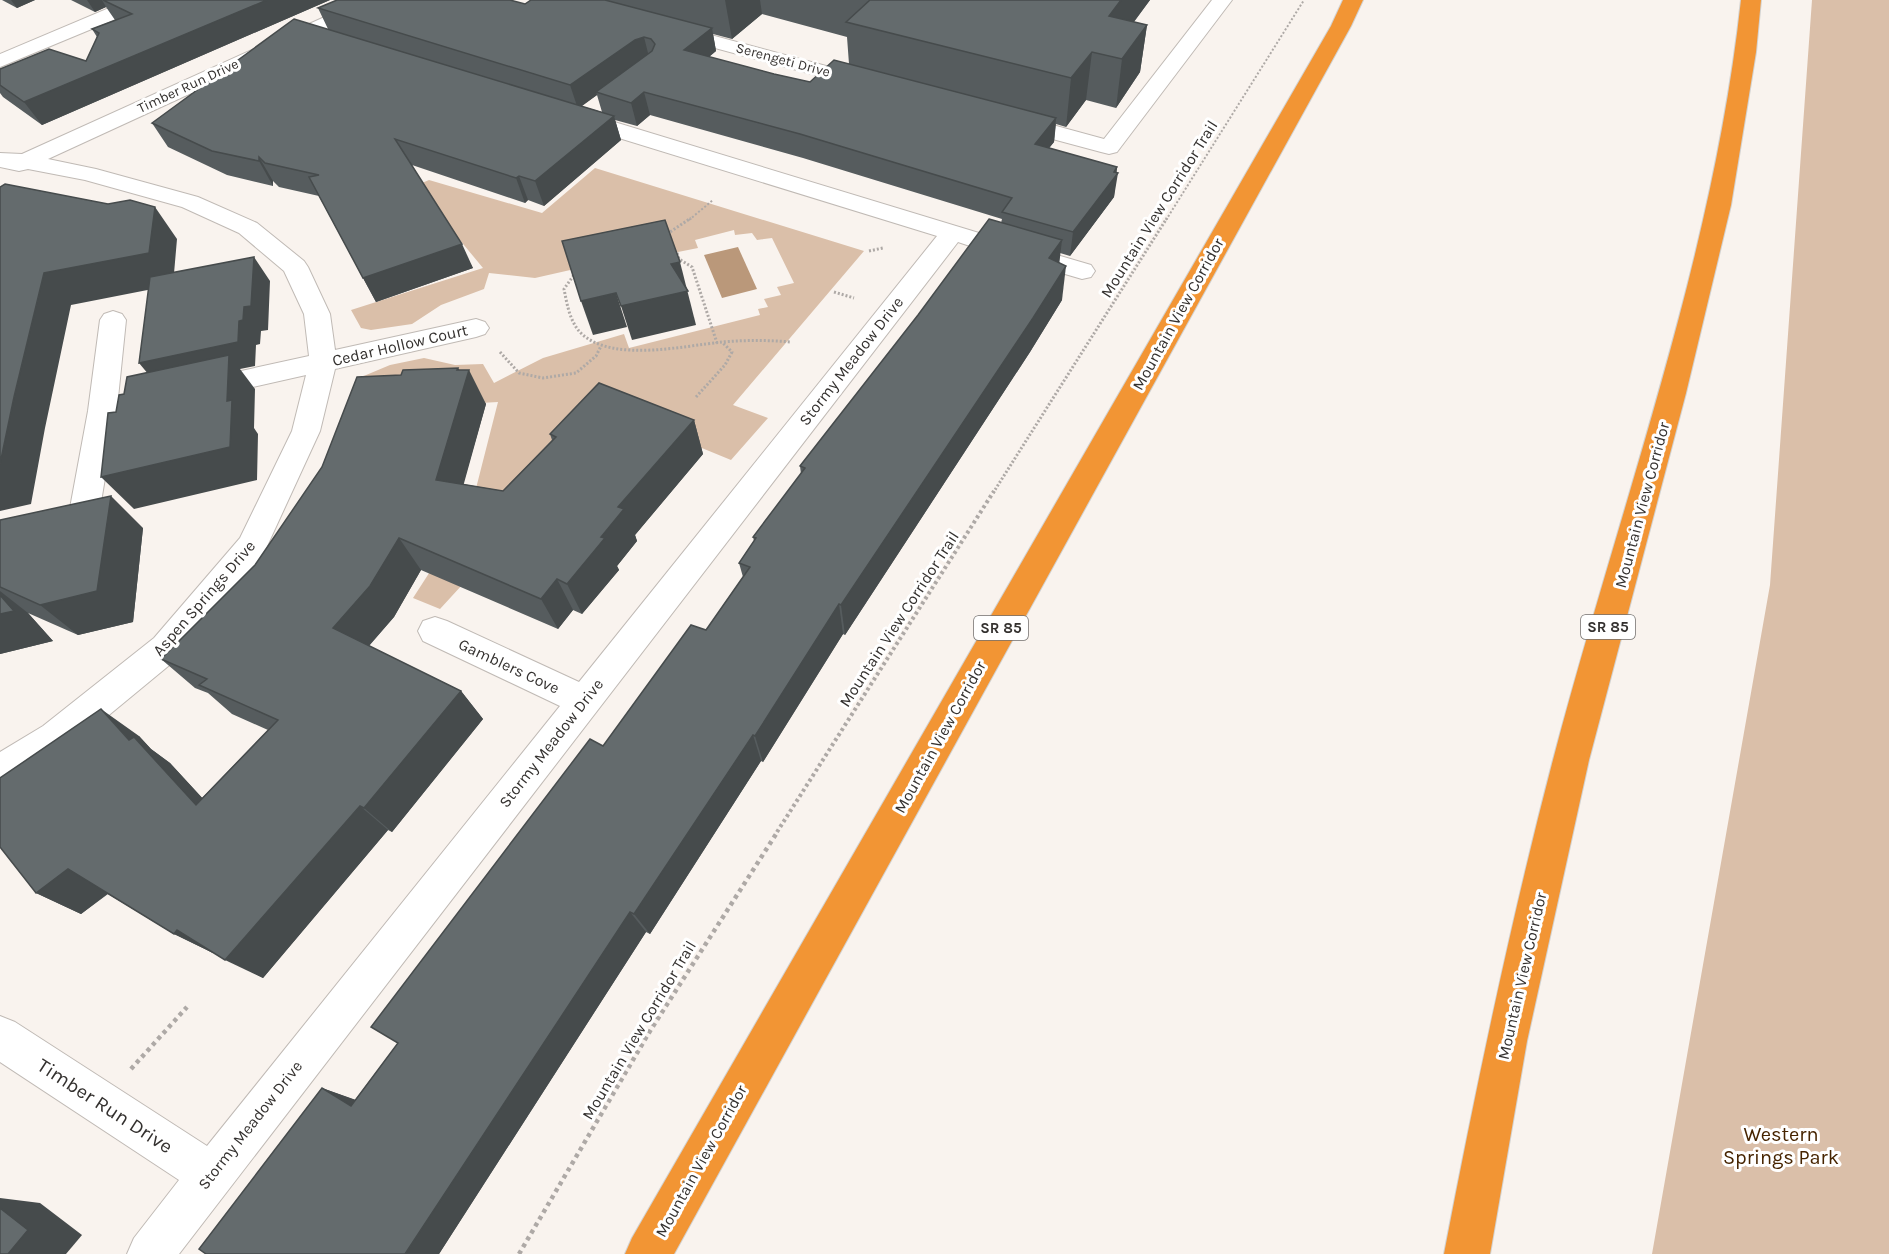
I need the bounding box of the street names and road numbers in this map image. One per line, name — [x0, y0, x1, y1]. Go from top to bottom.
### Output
street label: Serengeti Drive — [734, 39, 832, 81]
street label: Timber Run Drive — [135, 55, 241, 117]
street label: Mountain View Corridor Trail — [1097, 117, 1221, 301]
street label: Mountain View Corridor — [1128, 234, 1228, 393]
street label: Stormy Meadow Drive — [795, 293, 907, 429]
street label: Cedar Hollow Court — [330, 320, 470, 370]
street label: Mountain View Corridor — [1611, 420, 1673, 590]
street label: Mountain View Corridor Trail — [835, 528, 963, 710]
street label: Aspen Springs Drive — [149, 536, 259, 660]
road number: SR 85 — [1581, 615, 1635, 639]
road number: SR 85 — [974, 616, 1028, 640]
street label: Gamblers Cove — [456, 634, 562, 698]
street label: Mountain View Corridor — [890, 657, 990, 816]
street label: Stormy Meadow Drive — [495, 675, 607, 811]
street label: Mountain View Corridor — [1494, 890, 1551, 1061]
street label: Mountain View Corridor Trail — [578, 937, 700, 1123]
street label: Timber Run Drive — [33, 1054, 177, 1158]
street label: Stormy Meadow Drive — [194, 1057, 306, 1193]
street label: Mountain View Corridor — [651, 1081, 751, 1240]

